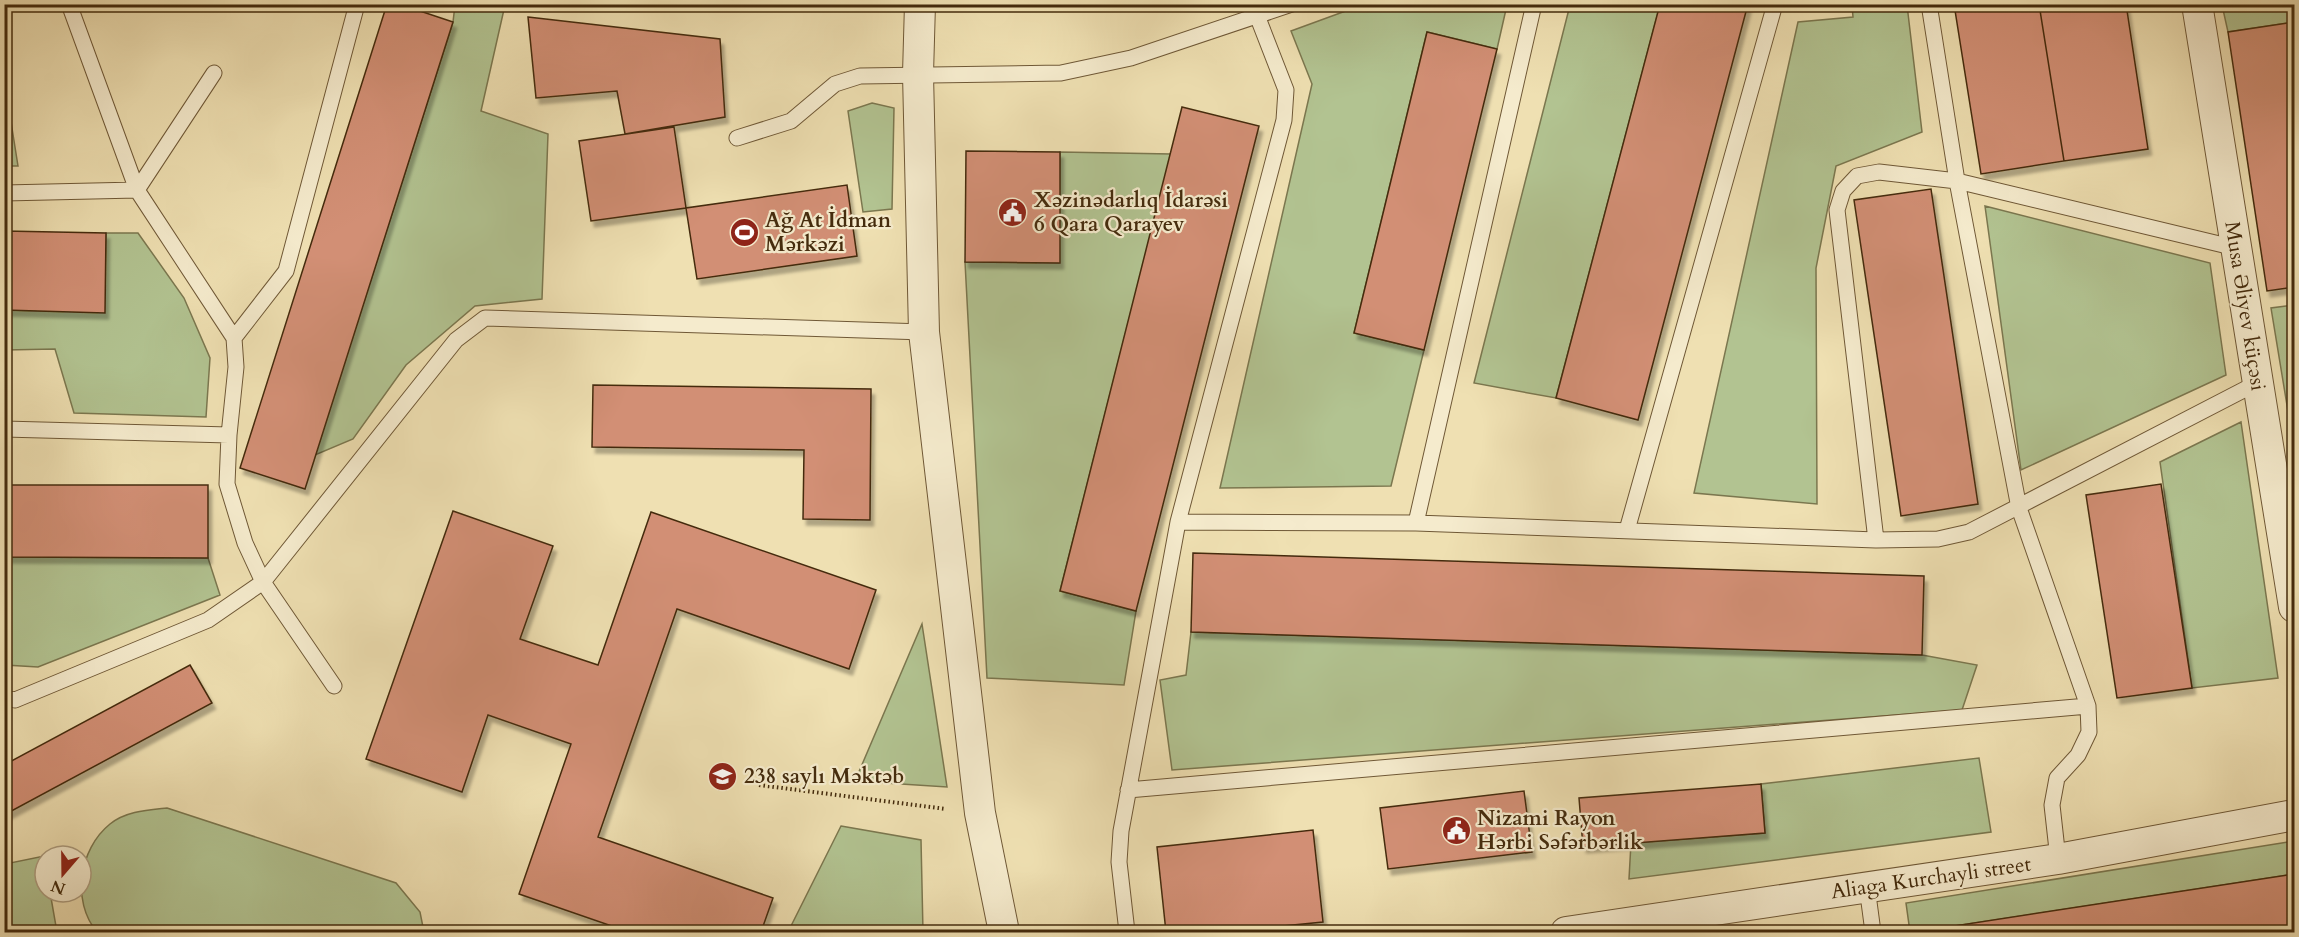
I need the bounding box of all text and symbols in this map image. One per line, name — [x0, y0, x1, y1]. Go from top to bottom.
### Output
place label: Xəzinədarlıq İdarəsi 6 Qara Qarayev — [1034, 186, 1228, 239]
public building icon: Xəzinədarlıq İdarəsi 6 Qara Qarayev — [997, 196, 1029, 228]
place label: Ağ At İdman Mərkəzi — [765, 206, 892, 259]
sports icon: Ağ At İdman Mərkəzi — [728, 216, 760, 248]
street label: Musa Əliyev küçəsi — [2217, 219, 2273, 393]
school or university icon: 238 saylı Məktəb — [707, 760, 739, 792]
place label: 238 saylı Məktəb — [744, 762, 904, 791]
place label: Nizami Rayon Hərbi Səfərbərlik — [1477, 804, 1643, 857]
public building icon: Nizami Rayon Hərbi Səfərbərlik — [1440, 814, 1472, 846]
north arrow — [33, 844, 93, 904]
street label: Aliaga Kurchayli street — [1829, 850, 2033, 906]
text: N — [48, 874, 69, 900]

